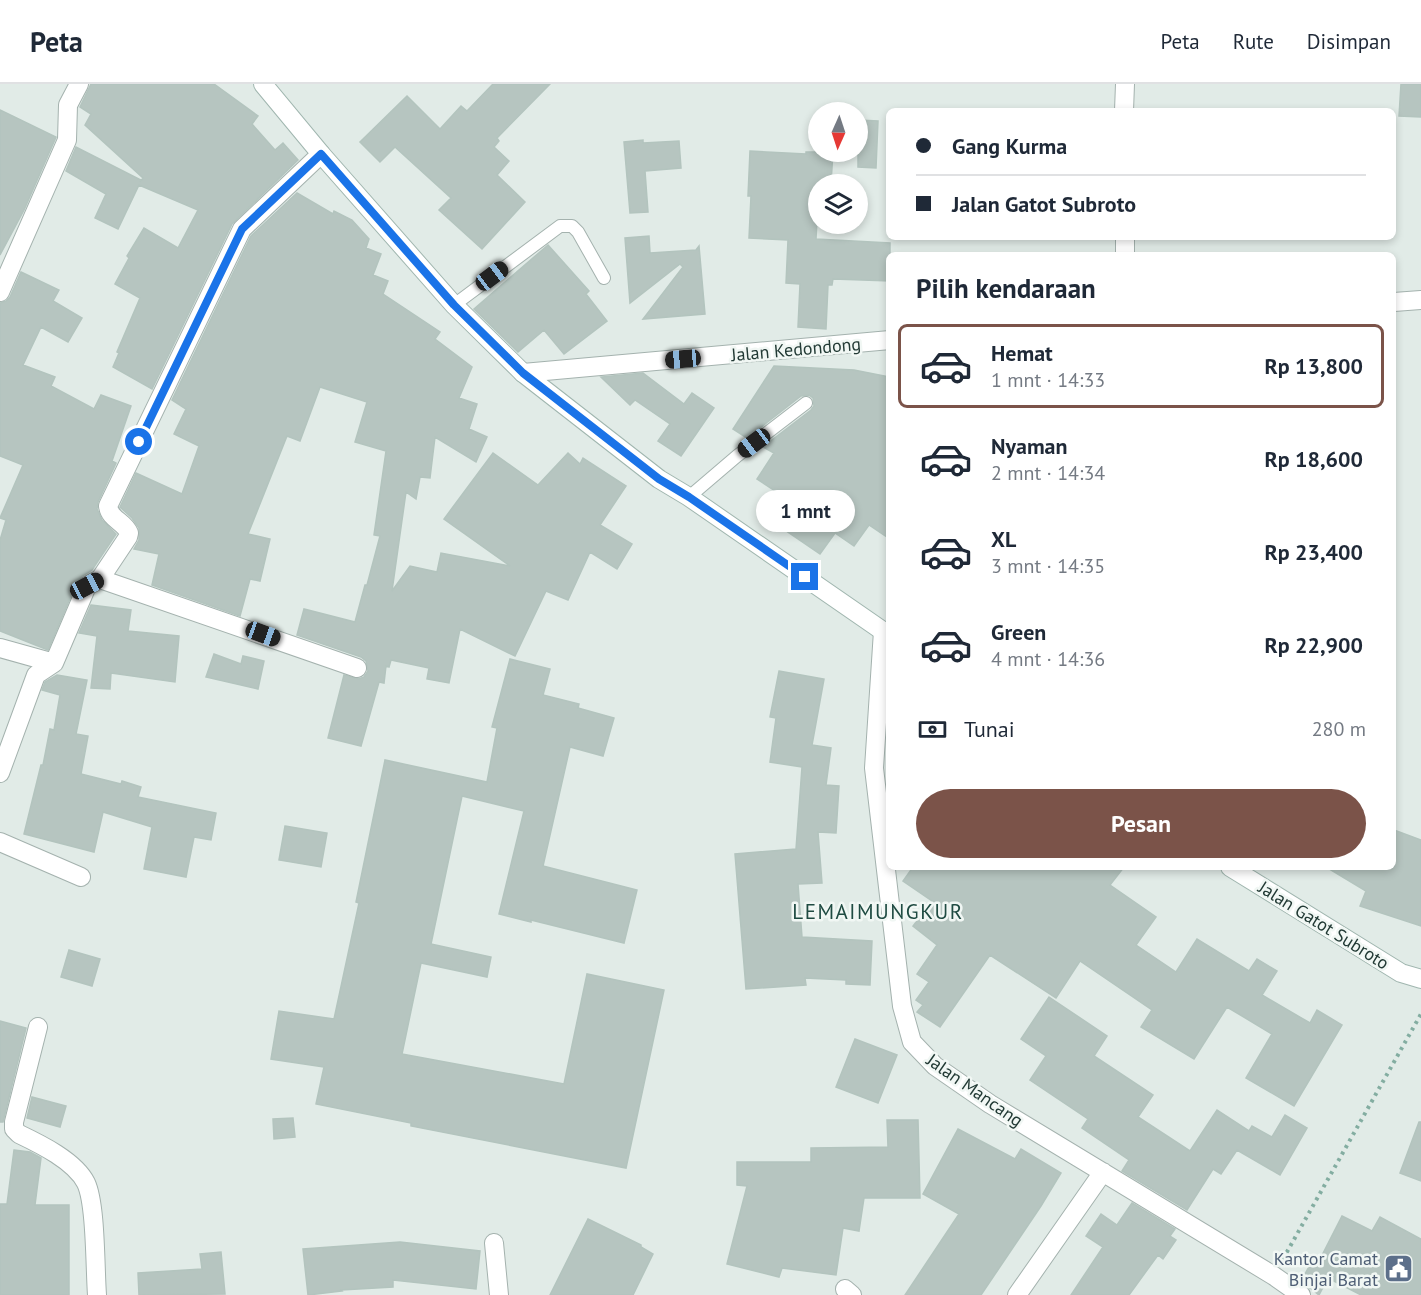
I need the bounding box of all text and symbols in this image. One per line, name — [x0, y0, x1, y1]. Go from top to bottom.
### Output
text: Peta — [30, 23, 83, 60]
text: Peta — [1160, 28, 1200, 55]
text: Rute — [1233, 28, 1274, 55]
text: Disimpan — [1307, 28, 1391, 55]
north arrow — [808, 102, 868, 162]
map controls — [808, 102, 868, 234]
text: Gang Kurma — [952, 132, 1067, 160]
button: layers — [808, 174, 868, 234]
text: Jalan Gatot Subroto — [952, 190, 1136, 218]
car — [472, 258, 512, 294]
text: Pilih kendaraan — [916, 271, 1096, 305]
street label: Jalan Kedondong — [729, 332, 862, 366]
icon: car — [919, 339, 973, 393]
text: Hemat — [991, 339, 1053, 367]
car — [664, 348, 702, 370]
text: Rp 13,800 — [1264, 352, 1363, 380]
text: 1 mnt · 14:33 — [991, 367, 1105, 393]
car — [734, 425, 774, 461]
route start — [125, 428, 152, 455]
icon: car — [919, 432, 973, 486]
text: Nyaman — [991, 432, 1068, 460]
text: Rp 18,600 — [1264, 445, 1363, 473]
text: 2 mnt · 14:34 — [991, 460, 1105, 486]
callout: 1 mnt — [756, 490, 854, 532]
text: 1 mnt — [780, 498, 831, 524]
icon: car — [919, 525, 973, 579]
text: XL — [991, 525, 1016, 553]
text: Rp 23,400 — [1264, 538, 1363, 566]
text: 3 mnt · 14:35 — [991, 553, 1105, 579]
route end — [791, 563, 818, 590]
car — [67, 570, 107, 602]
icon: car — [919, 618, 973, 672]
text: Green — [991, 618, 1046, 646]
car — [243, 619, 283, 649]
text: Rp 22,900 — [1264, 631, 1363, 659]
text: 4 mnt · 14:36 — [991, 646, 1105, 672]
icon: cash — [916, 713, 949, 746]
text: Tunai — [964, 715, 1015, 743]
text: 280 m — [1312, 716, 1366, 742]
button: Pesan — [916, 789, 1366, 858]
street label: Jalan Gatot Subroto — [1254, 875, 1394, 974]
district label: LEMAIMUNGKUR — [792, 898, 964, 925]
street label: Jalan Mancang — [921, 1048, 1028, 1132]
place label: Kantor Camat Binjai Barat — [1274, 1247, 1378, 1291]
public building icon: Kantor Camat Binjai Barat — [1383, 1252, 1415, 1284]

